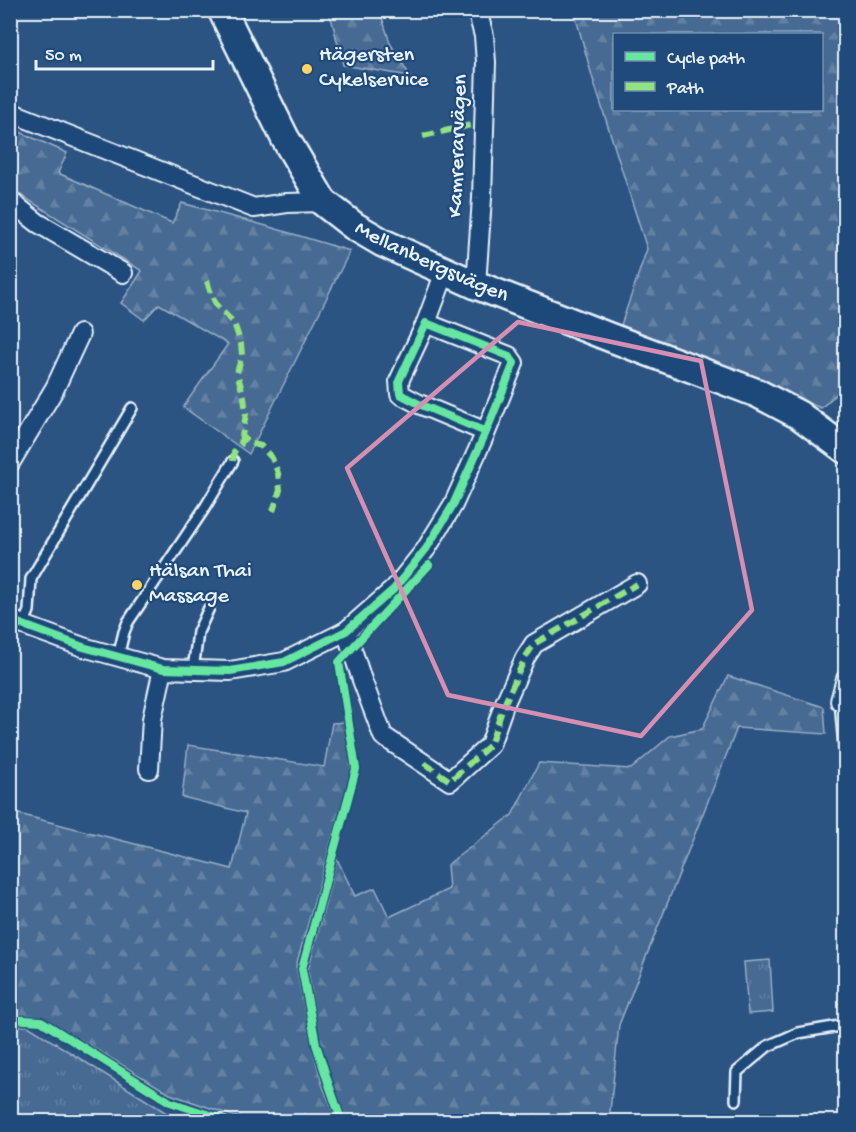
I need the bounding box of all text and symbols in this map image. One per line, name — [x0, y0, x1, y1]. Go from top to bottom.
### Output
scale bar — [36, 33, 213, 71]
legend — [613, 33, 823, 111]
place label: Hägersten Cykelservice — [319, 43, 429, 94]
text: 50 m — [45, 46, 82, 67]
text: Cycle path — [667, 49, 745, 70]
marker: Hägersten Cykelservice — [300, 62, 314, 76]
street label: Kamrerarvägen — [444, 73, 475, 218]
text: Path — [666, 79, 704, 100]
street label: Mellanbergsvägen — [349, 216, 512, 309]
place label: Hälsan Thai Massage — [149, 559, 252, 610]
marker: Hälsan Thai Massage — [130, 578, 144, 592]

